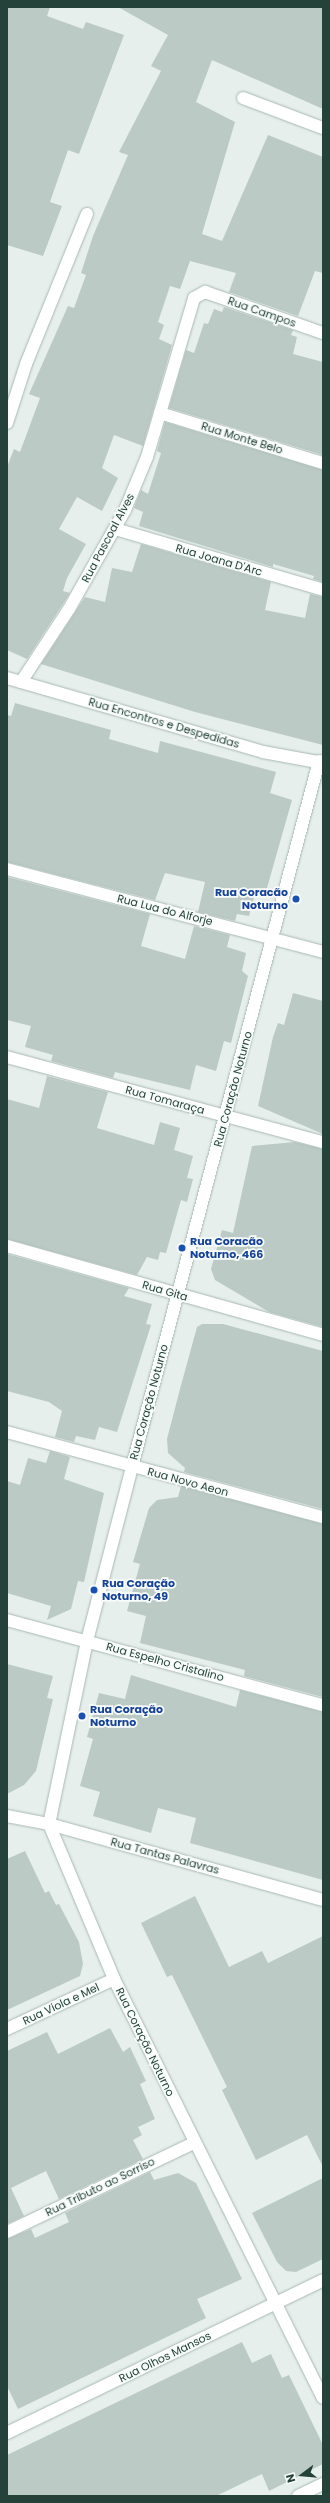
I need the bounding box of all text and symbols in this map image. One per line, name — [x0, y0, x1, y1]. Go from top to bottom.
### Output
street label: Rua Campos — [226, 294, 298, 330]
street label: Rua Monte Belo — [200, 419, 284, 457]
street label: Rua Pascoal Alves — [79, 491, 137, 585]
street label: Rua Joana D'Arc — [174, 541, 264, 579]
street label: Rua Encontros e Despedidas — [87, 695, 241, 751]
place label: Rua Coracão Noturno — [215, 886, 288, 912]
street label: Rua Lua do Alforje — [116, 892, 214, 928]
marker: Rua Coracão Noturno — [291, 894, 301, 904]
street label: Rua Coração Noturno — [211, 1030, 255, 1148]
street label: Rua Tomaraça — [124, 1083, 206, 1117]
place label: Rua Coracão Noturno, 466 — [190, 1235, 263, 1261]
marker: Rua Coracão Noturno, 466 — [177, 1243, 187, 1253]
street label: Rua Gita — [141, 1278, 189, 1304]
street label: Rua Coração Noturno — [127, 1343, 171, 1461]
street label: Rua Novo Aeon — [146, 1465, 230, 1499]
place label: Rua Coração Noturno, 49 — [102, 1577, 175, 1603]
marker: Rua Coração Noturno, 49 — [89, 1585, 99, 1595]
street label: Rua Espelho Cristalino — [105, 1640, 225, 1684]
place label: Rua Coração Noturno — [90, 1703, 163, 1729]
marker: Rua Coração Noturno — [77, 1711, 87, 1721]
street label: Rua Tantas Palavras — [109, 1835, 221, 1877]
street label: Rua Viola e Mel — [21, 1980, 101, 2028]
street label: Rua Coração Noturno — [113, 1986, 177, 2098]
street label: Rua Tributo ao Sorriso — [43, 2155, 157, 2219]
street label: Rua Olhos Mansos — [117, 2329, 213, 2385]
north arrow — [282, 2455, 322, 2495]
text: N — [282, 2472, 299, 2484]

